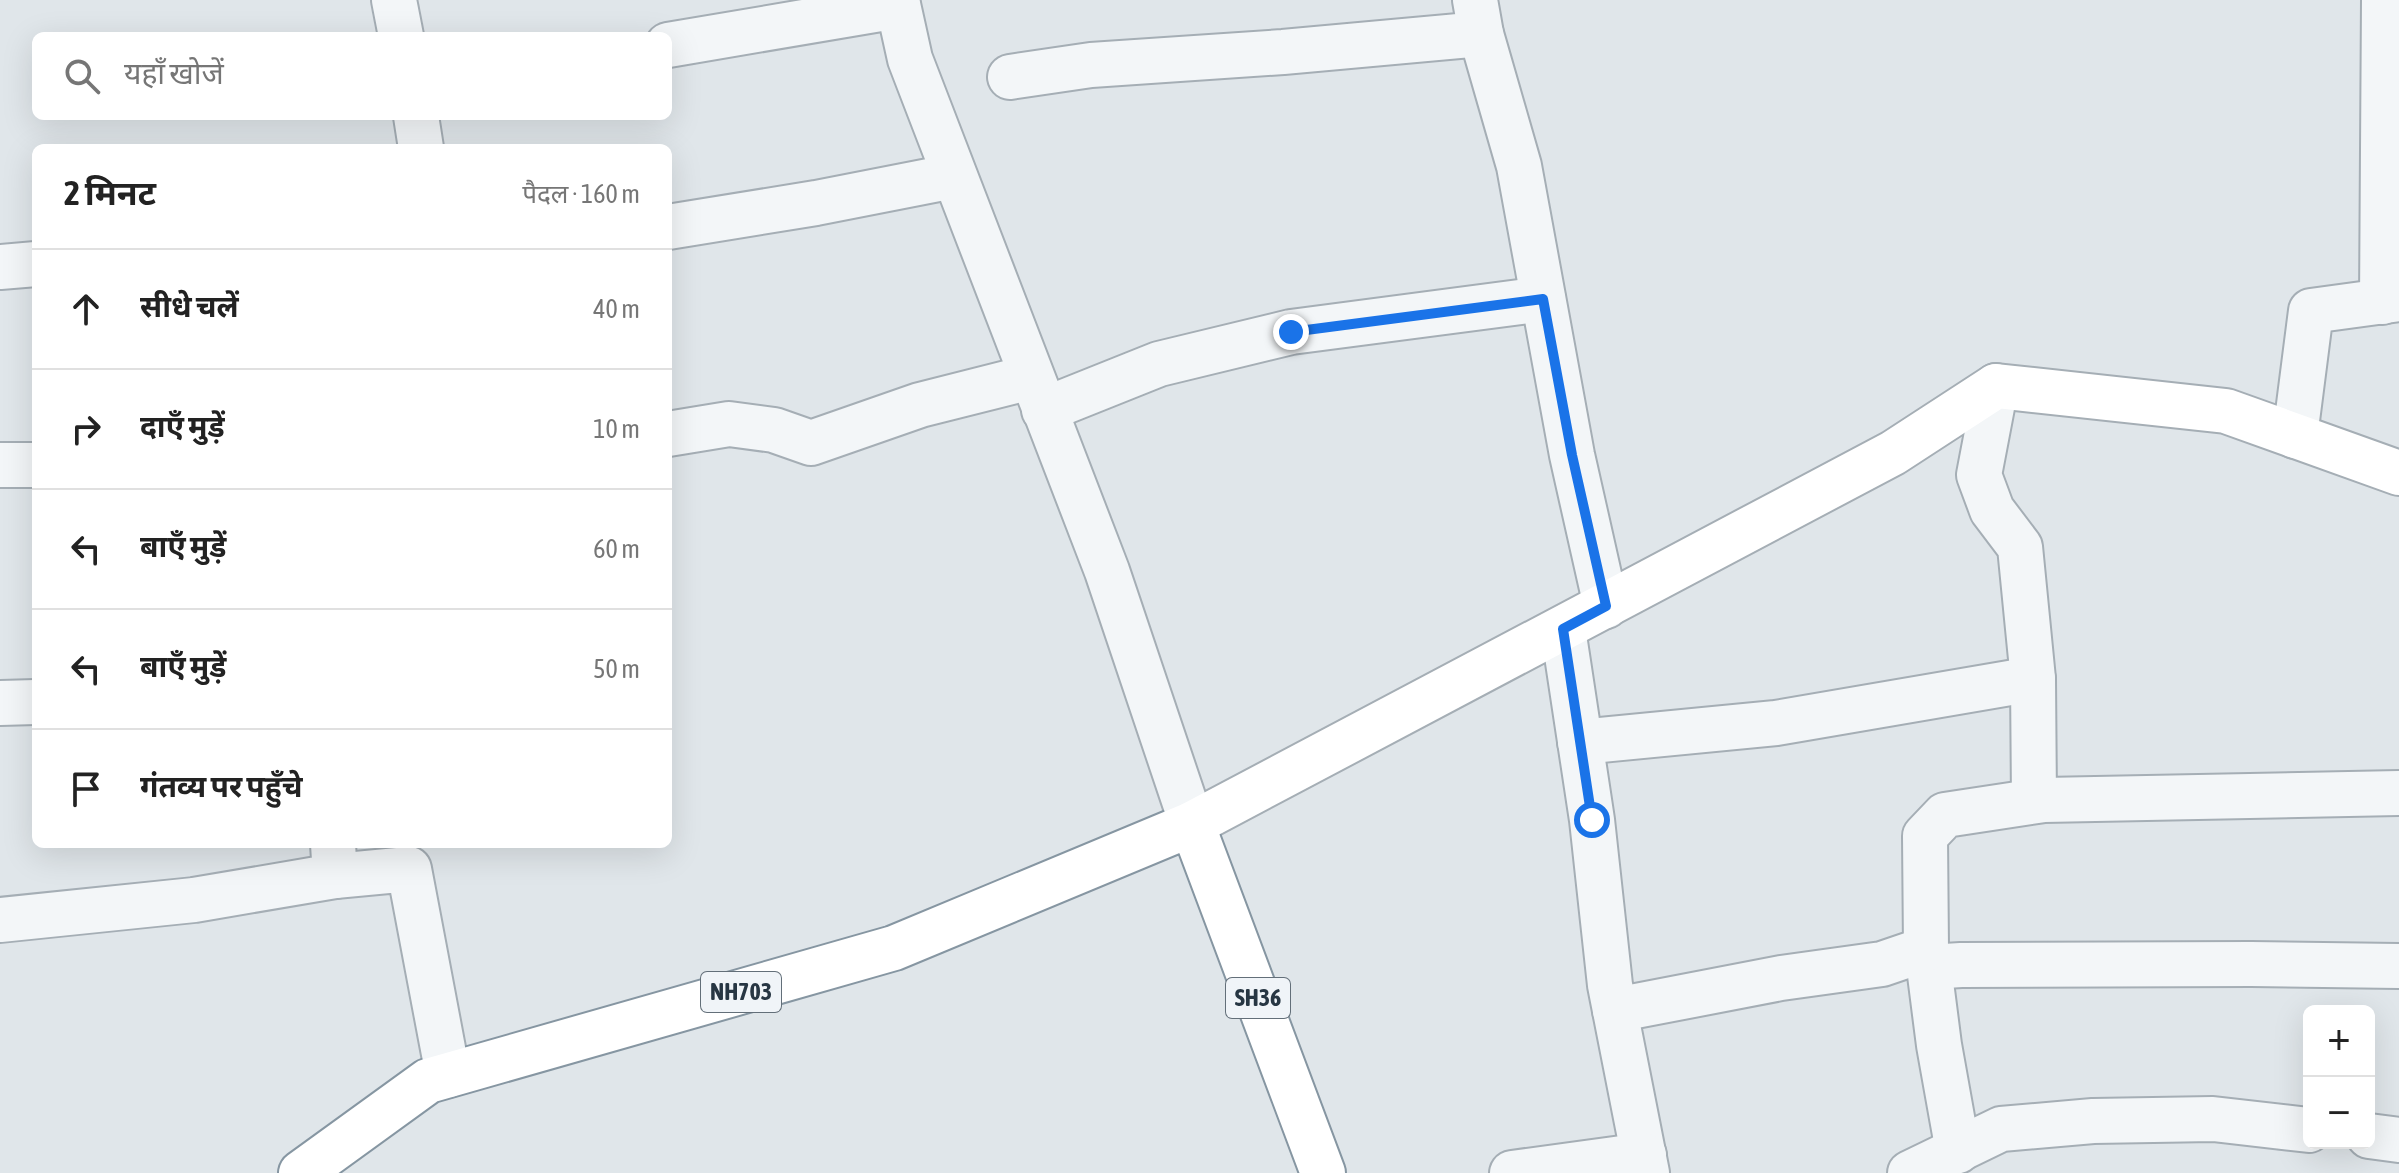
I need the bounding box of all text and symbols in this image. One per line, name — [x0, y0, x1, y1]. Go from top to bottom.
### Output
search box — [32, 32, 672, 120]
icon: search — [60, 54, 104, 98]
text: यहाँ खोजें — [124, 56, 224, 90]
text: 2 मिनट — [64, 173, 156, 212]
text: पैदल · 160 m — [522, 179, 640, 209]
icon: ahead — [64, 287, 108, 331]
text: सीधे चलें — [140, 289, 239, 323]
text: 40 m — [593, 294, 640, 324]
route end — [1273, 314, 1309, 350]
icon: right — [64, 407, 108, 451]
text: दाएँ मुड़ें — [140, 409, 225, 443]
text: 10 m — [593, 414, 640, 444]
icon: left — [64, 527, 108, 571]
text: बाएँ मुड़ें — [140, 529, 226, 563]
text: 60 m — [593, 534, 640, 564]
icon: left — [64, 647, 108, 691]
text: बाएँ मुड़ें — [140, 649, 226, 683]
text: 50 m — [593, 654, 640, 684]
icon: arrive — [64, 767, 108, 811]
text: गंतव्य पर पहुँचे — [140, 769, 302, 803]
route start — [1574, 802, 1610, 838]
road number: NH703 — [701, 972, 781, 1012]
road number: SH36 — [1226, 978, 1290, 1018]
map controls — [2303, 1005, 2375, 1149]
button: + — [2303, 1005, 2375, 1077]
button: − — [2303, 1077, 2375, 1149]

